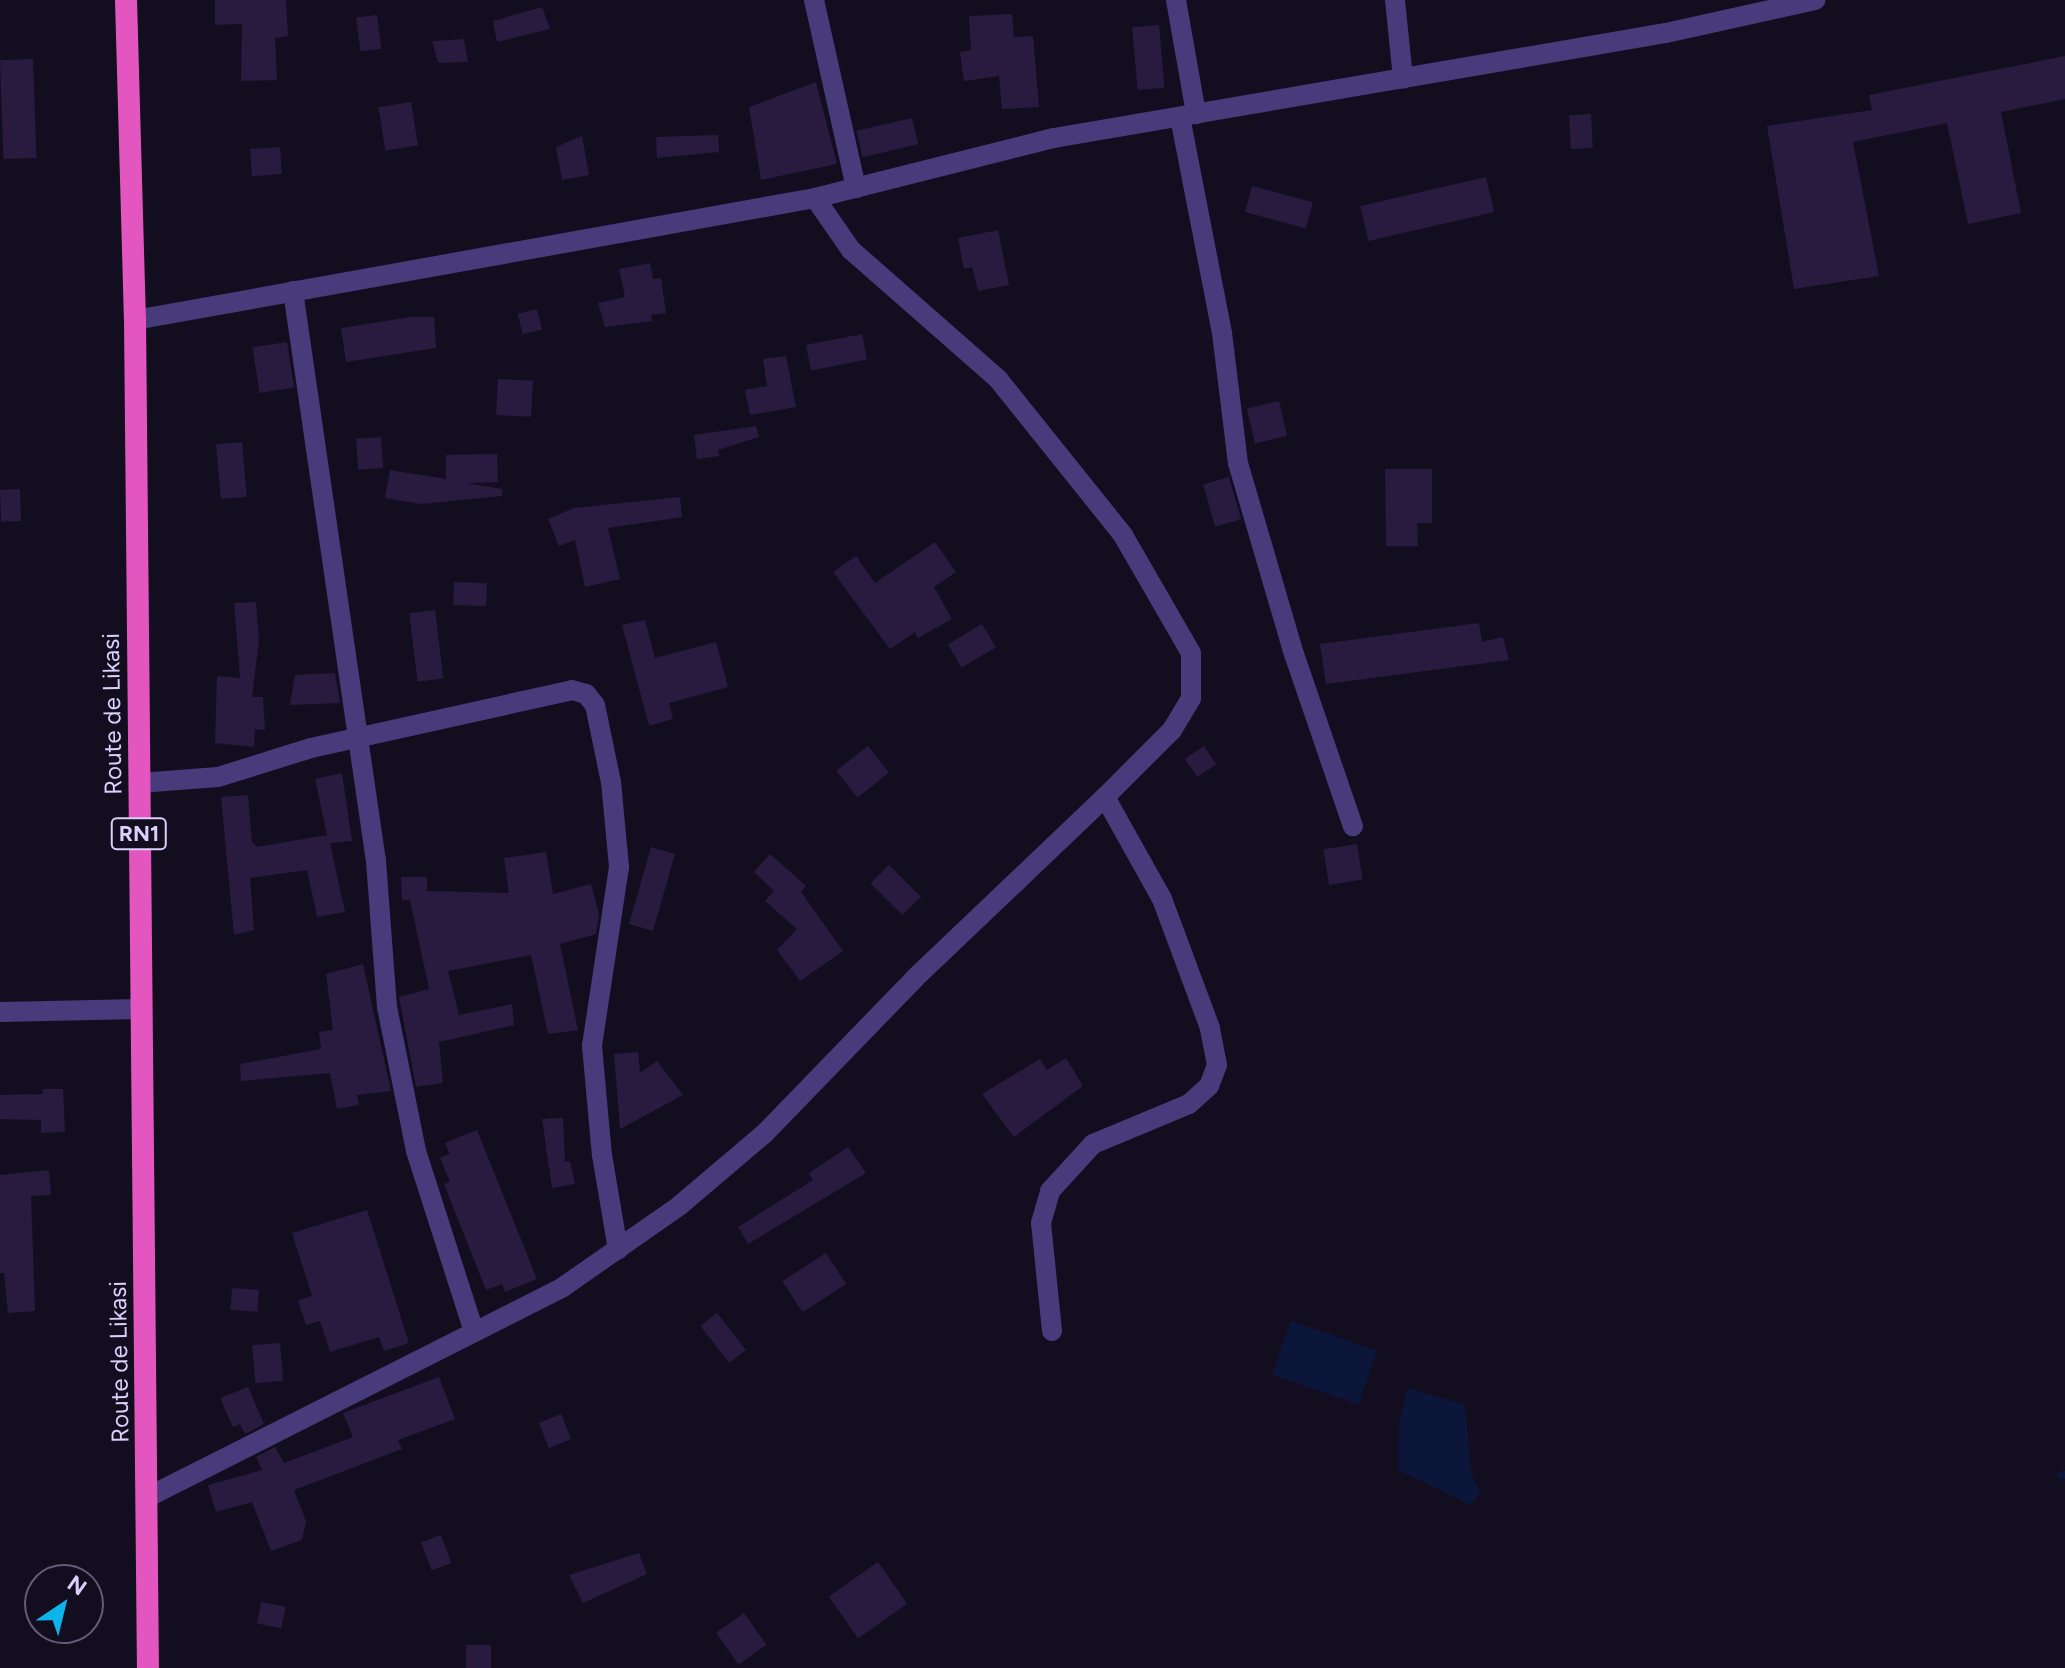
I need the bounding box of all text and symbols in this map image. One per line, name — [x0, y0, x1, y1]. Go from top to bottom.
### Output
street label: Route de Likasi — [96, 633, 128, 795]
road number: RN1 — [109, 816, 169, 852]
street label: Route de Likasi — [103, 1281, 135, 1443]
north arrow — [24, 1564, 104, 1644]
text: N — [62, 1570, 92, 1602]

